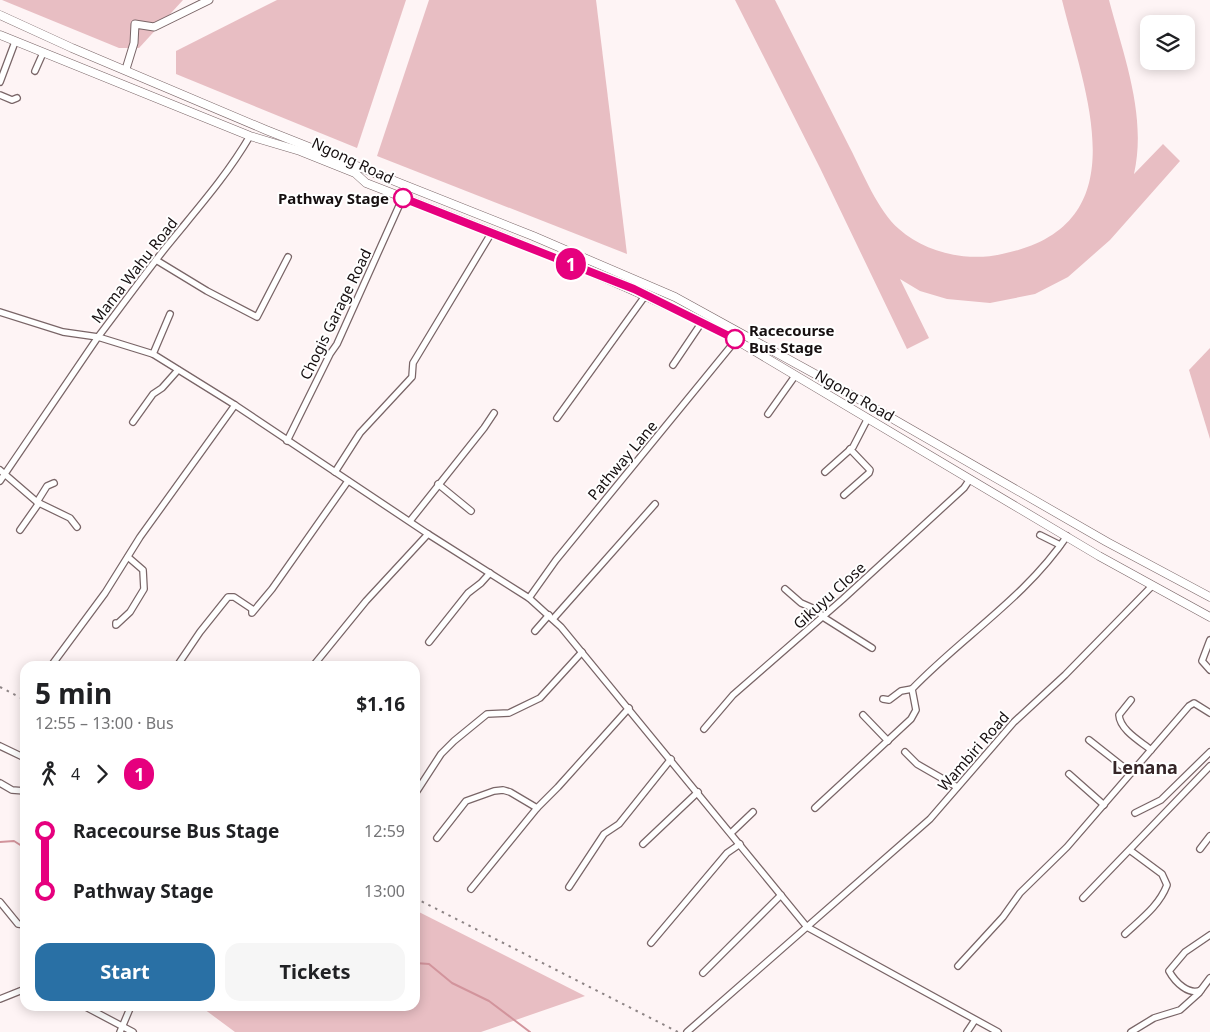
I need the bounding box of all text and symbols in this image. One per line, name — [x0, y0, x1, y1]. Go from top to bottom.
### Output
map controls — [1140, 15, 1195, 70]
button: layers — [1140, 15, 1195, 70]
street label: Ngong Road — [309, 132, 397, 188]
place label: Pathway Stage — [278, 188, 389, 208]
marker: Pathway Stage — [393, 188, 413, 208]
street label: Mama Wahu Road — [86, 213, 182, 327]
street label: Chogis Garage Road — [295, 245, 375, 383]
line badge: 1 — [555, 248, 587, 280]
text: 1 — [566, 252, 576, 276]
place label: Racecourse Bus Stage — [749, 320, 835, 357]
marker: Racecourse Bus Stage — [725, 329, 745, 349]
street label: Ngong Road — [812, 364, 898, 426]
street label: Pathway Lane — [583, 416, 661, 504]
street label: Gikuyu Close — [789, 557, 869, 633]
text: 5 min — [35, 674, 112, 712]
text: $1.16 — [356, 691, 405, 717]
street label: Wambiri Road — [933, 707, 1013, 795]
text: 12:55 – 13:00 · Bus — [35, 712, 174, 734]
district label: Lenana — [1112, 755, 1178, 779]
icon: walk — [35, 760, 63, 788]
icon: forward — [88, 760, 116, 788]
text: 1 — [134, 762, 144, 786]
text: 4 — [71, 763, 80, 785]
text: Racecourse Bus Stage — [73, 818, 279, 844]
text: 12:59 — [364, 820, 405, 842]
text: Pathway Stage — [73, 878, 214, 904]
text: 13:00 — [364, 880, 405, 902]
button: Start — [35, 943, 215, 1001]
button: Tickets — [225, 943, 405, 1001]

